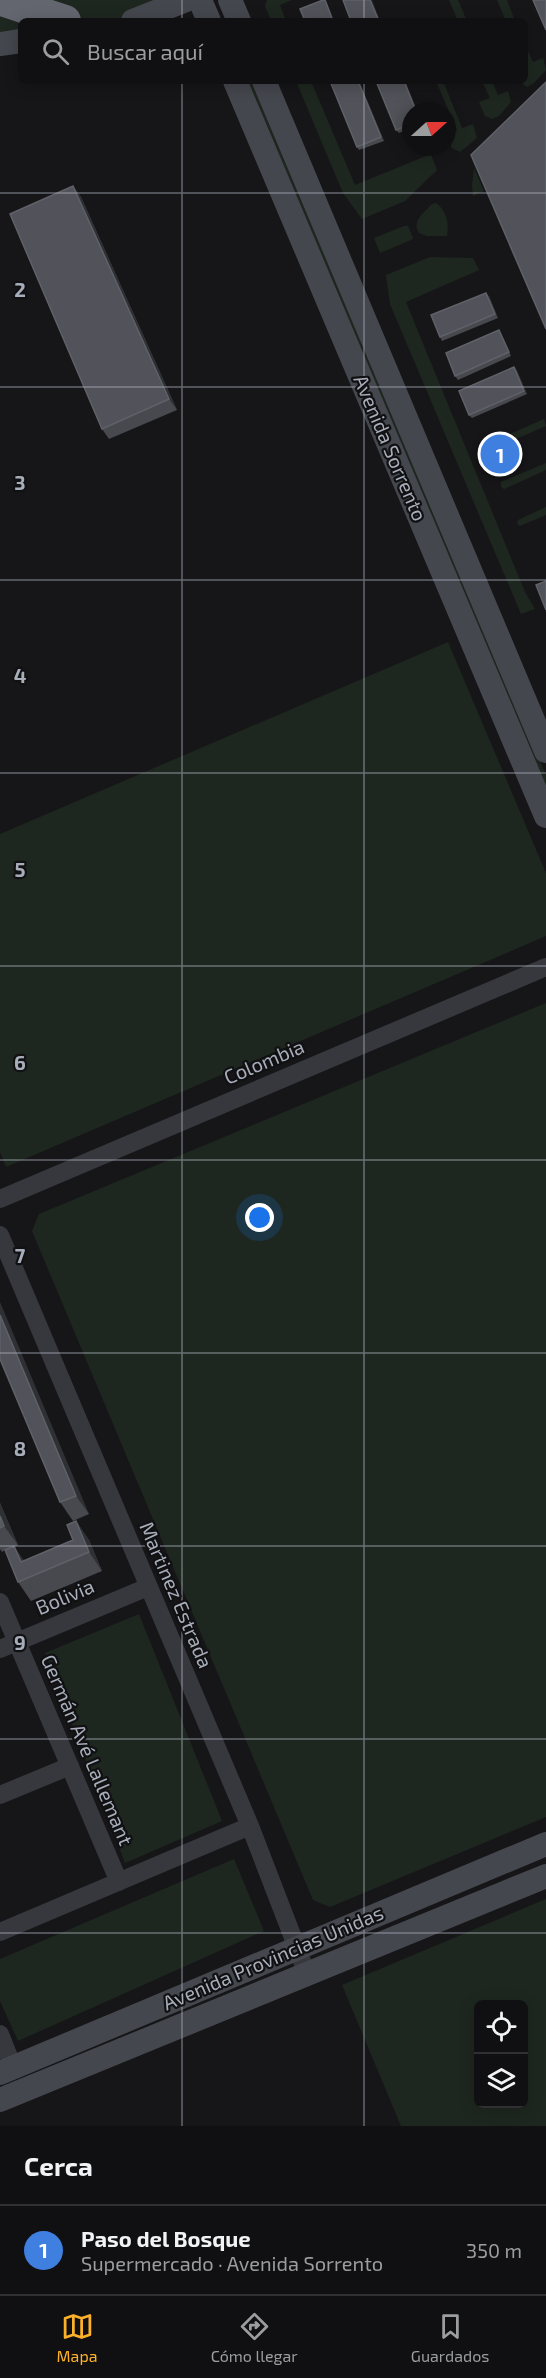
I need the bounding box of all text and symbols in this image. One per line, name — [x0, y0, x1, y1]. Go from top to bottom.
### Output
search box — [18, 18, 528, 84]
icon: search — [39, 35, 72, 68]
text: Buscar aquí — [87, 38, 203, 64]
north arrow — [402, 102, 456, 156]
text: 2 — [14, 277, 26, 301]
street label: Avenida Sorrento — [349, 371, 433, 524]
pin: 1 — [480, 432, 520, 476]
text: 3 — [14, 470, 26, 494]
text: 4 — [14, 663, 27, 687]
text: 5 — [14, 857, 26, 881]
street label: Colombia — [220, 1033, 307, 1089]
text: 6 — [14, 1050, 26, 1074]
your location — [245, 1203, 274, 1232]
text: 7 — [15, 1243, 26, 1267]
text: 8 — [14, 1436, 26, 1460]
street label: Martinez Estrada — [135, 1518, 219, 1671]
street label: Bolivia — [32, 1573, 97, 1619]
text: 9 — [14, 1630, 26, 1654]
street label: Germán Avé Lallemant — [37, 1651, 139, 1849]
street label: Avenida Provincias Unidas — [159, 1900, 387, 2015]
map controls — [474, 2000, 528, 2108]
button: locate — [474, 2000, 528, 2054]
button: layers — [474, 2054, 528, 2108]
text: Cerca — [24, 2150, 93, 2181]
text: Paso del Bosque — [81, 2225, 251, 2251]
text: 1 — [39, 2238, 48, 2262]
text: 350 m — [466, 2238, 522, 2262]
text: Supermercado · Avenida Sorrento — [81, 2251, 383, 2275]
tab: Mapa — [57, 2310, 97, 2365]
tab: Cómo llegar — [211, 2310, 298, 2365]
tab: Guardados — [411, 2310, 489, 2365]

